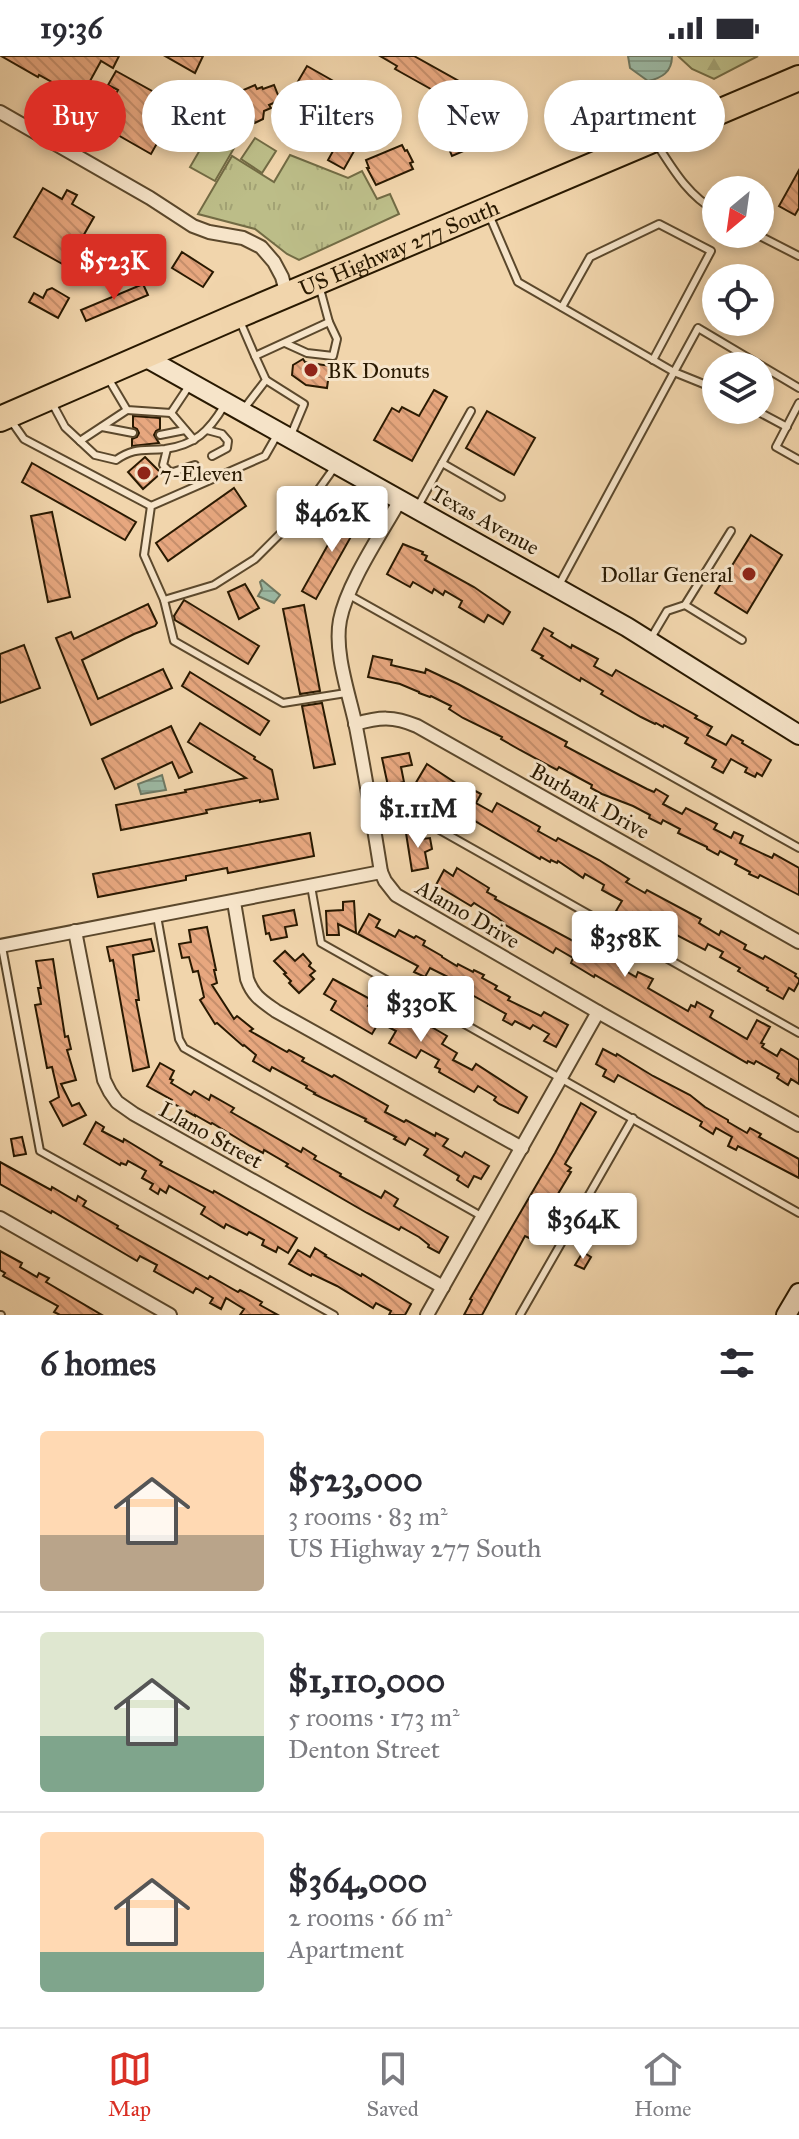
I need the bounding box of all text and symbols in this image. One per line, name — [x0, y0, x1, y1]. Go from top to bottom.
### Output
text: 19:36 — [40, 10, 103, 46]
chip: Buy — [24, 80, 126, 152]
chip: Rent — [142, 80, 255, 152]
chip: Filters — [271, 80, 402, 152]
chip: New — [418, 80, 528, 152]
chip: Apartment — [544, 80, 725, 152]
north arrow — [702, 176, 774, 248]
map controls — [702, 176, 774, 424]
street label: US Highway 277 South — [295, 193, 503, 302]
pin: $523K — [58, 234, 170, 302]
text: $523K — [79, 244, 149, 276]
button: locate — [702, 264, 774, 336]
button: layers — [702, 352, 774, 424]
place label: BK Donuts — [327, 357, 430, 384]
marker: BK Donuts — [302, 361, 320, 379]
place label: 7-Eleven — [160, 460, 243, 487]
marker: 7-Eleven — [135, 464, 153, 482]
street label: Texas Avenue — [426, 479, 544, 561]
pin: $462K — [276, 486, 388, 554]
text: $462K — [295, 496, 369, 528]
place label: Dollar General — [600, 561, 733, 588]
marker: Dollar General — [740, 565, 758, 583]
street label: Burbank Drive — [526, 757, 654, 845]
pin: $1.11M — [353, 782, 483, 850]
text: $1.11M — [379, 792, 457, 824]
street label: Alamo Drive — [410, 873, 525, 955]
pin: $358K — [569, 911, 681, 979]
text: $358K — [590, 921, 660, 953]
pin: $330K — [365, 976, 477, 1044]
text: $330K — [386, 986, 456, 1018]
street label: Llano Street — [155, 1096, 268, 1175]
pin: $364K — [527, 1193, 639, 1261]
text: $364K — [547, 1203, 619, 1235]
icon: filters — [715, 1341, 759, 1385]
text: 6 homes — [40, 1343, 156, 1384]
text: $523,000 — [288, 1459, 423, 1500]
icon: home — [104, 1463, 200, 1559]
text: 3 rooms · 83 m² — [288, 1500, 448, 1532]
text: US Highway 277 South — [288, 1532, 542, 1564]
text: $1,110,000 — [288, 1660, 445, 1701]
icon: home — [104, 1664, 200, 1760]
text: 5 rooms · 173 m² — [288, 1701, 460, 1733]
text: Denton Street — [288, 1733, 440, 1765]
text: $364,000 — [288, 1860, 427, 1901]
icon: home — [104, 1864, 200, 1960]
text: 2 rooms · 66 m² — [288, 1901, 452, 1933]
text: Apartment — [288, 1933, 404, 1965]
tab: Map — [108, 2047, 152, 2122]
tab: Saved — [367, 2047, 419, 2122]
tab: Home — [634, 2047, 691, 2122]

